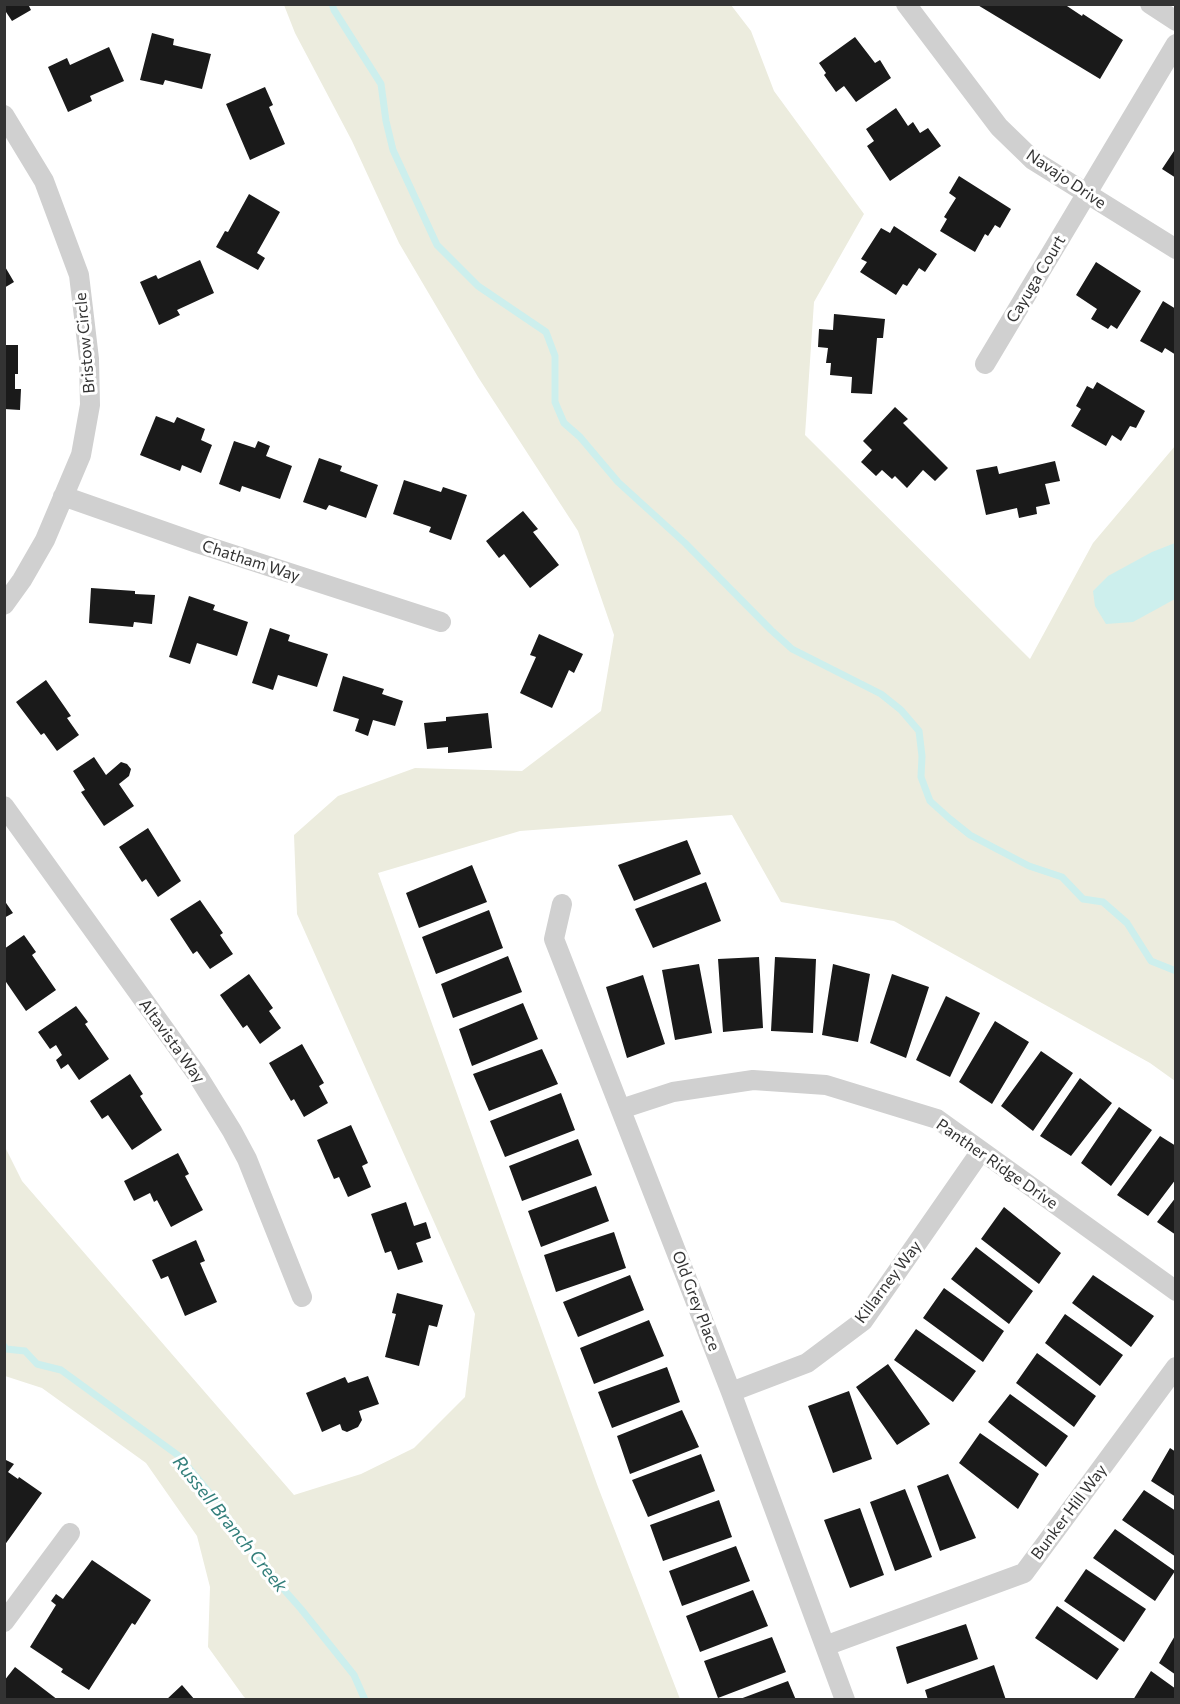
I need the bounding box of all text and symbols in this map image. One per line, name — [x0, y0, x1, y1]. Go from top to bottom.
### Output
street label: Navajo Drive — [1022, 145, 1110, 213]
street label: Cayuga Court — [1002, 232, 1070, 326]
street label: Bristow Circle — [71, 292, 99, 394]
street label: Chatham Way — [200, 536, 302, 586]
street label: Altavista Way — [135, 995, 209, 1087]
street label: Panther Ridge Drive — [933, 1115, 1061, 1213]
street label: Killarney Way — [851, 1237, 925, 1327]
street label: Old Grey Place — [668, 1248, 724, 1354]
water label: Russell Branch Creek — [168, 1451, 292, 1597]
street label: Bunker Hill Way — [1027, 1461, 1111, 1563]

